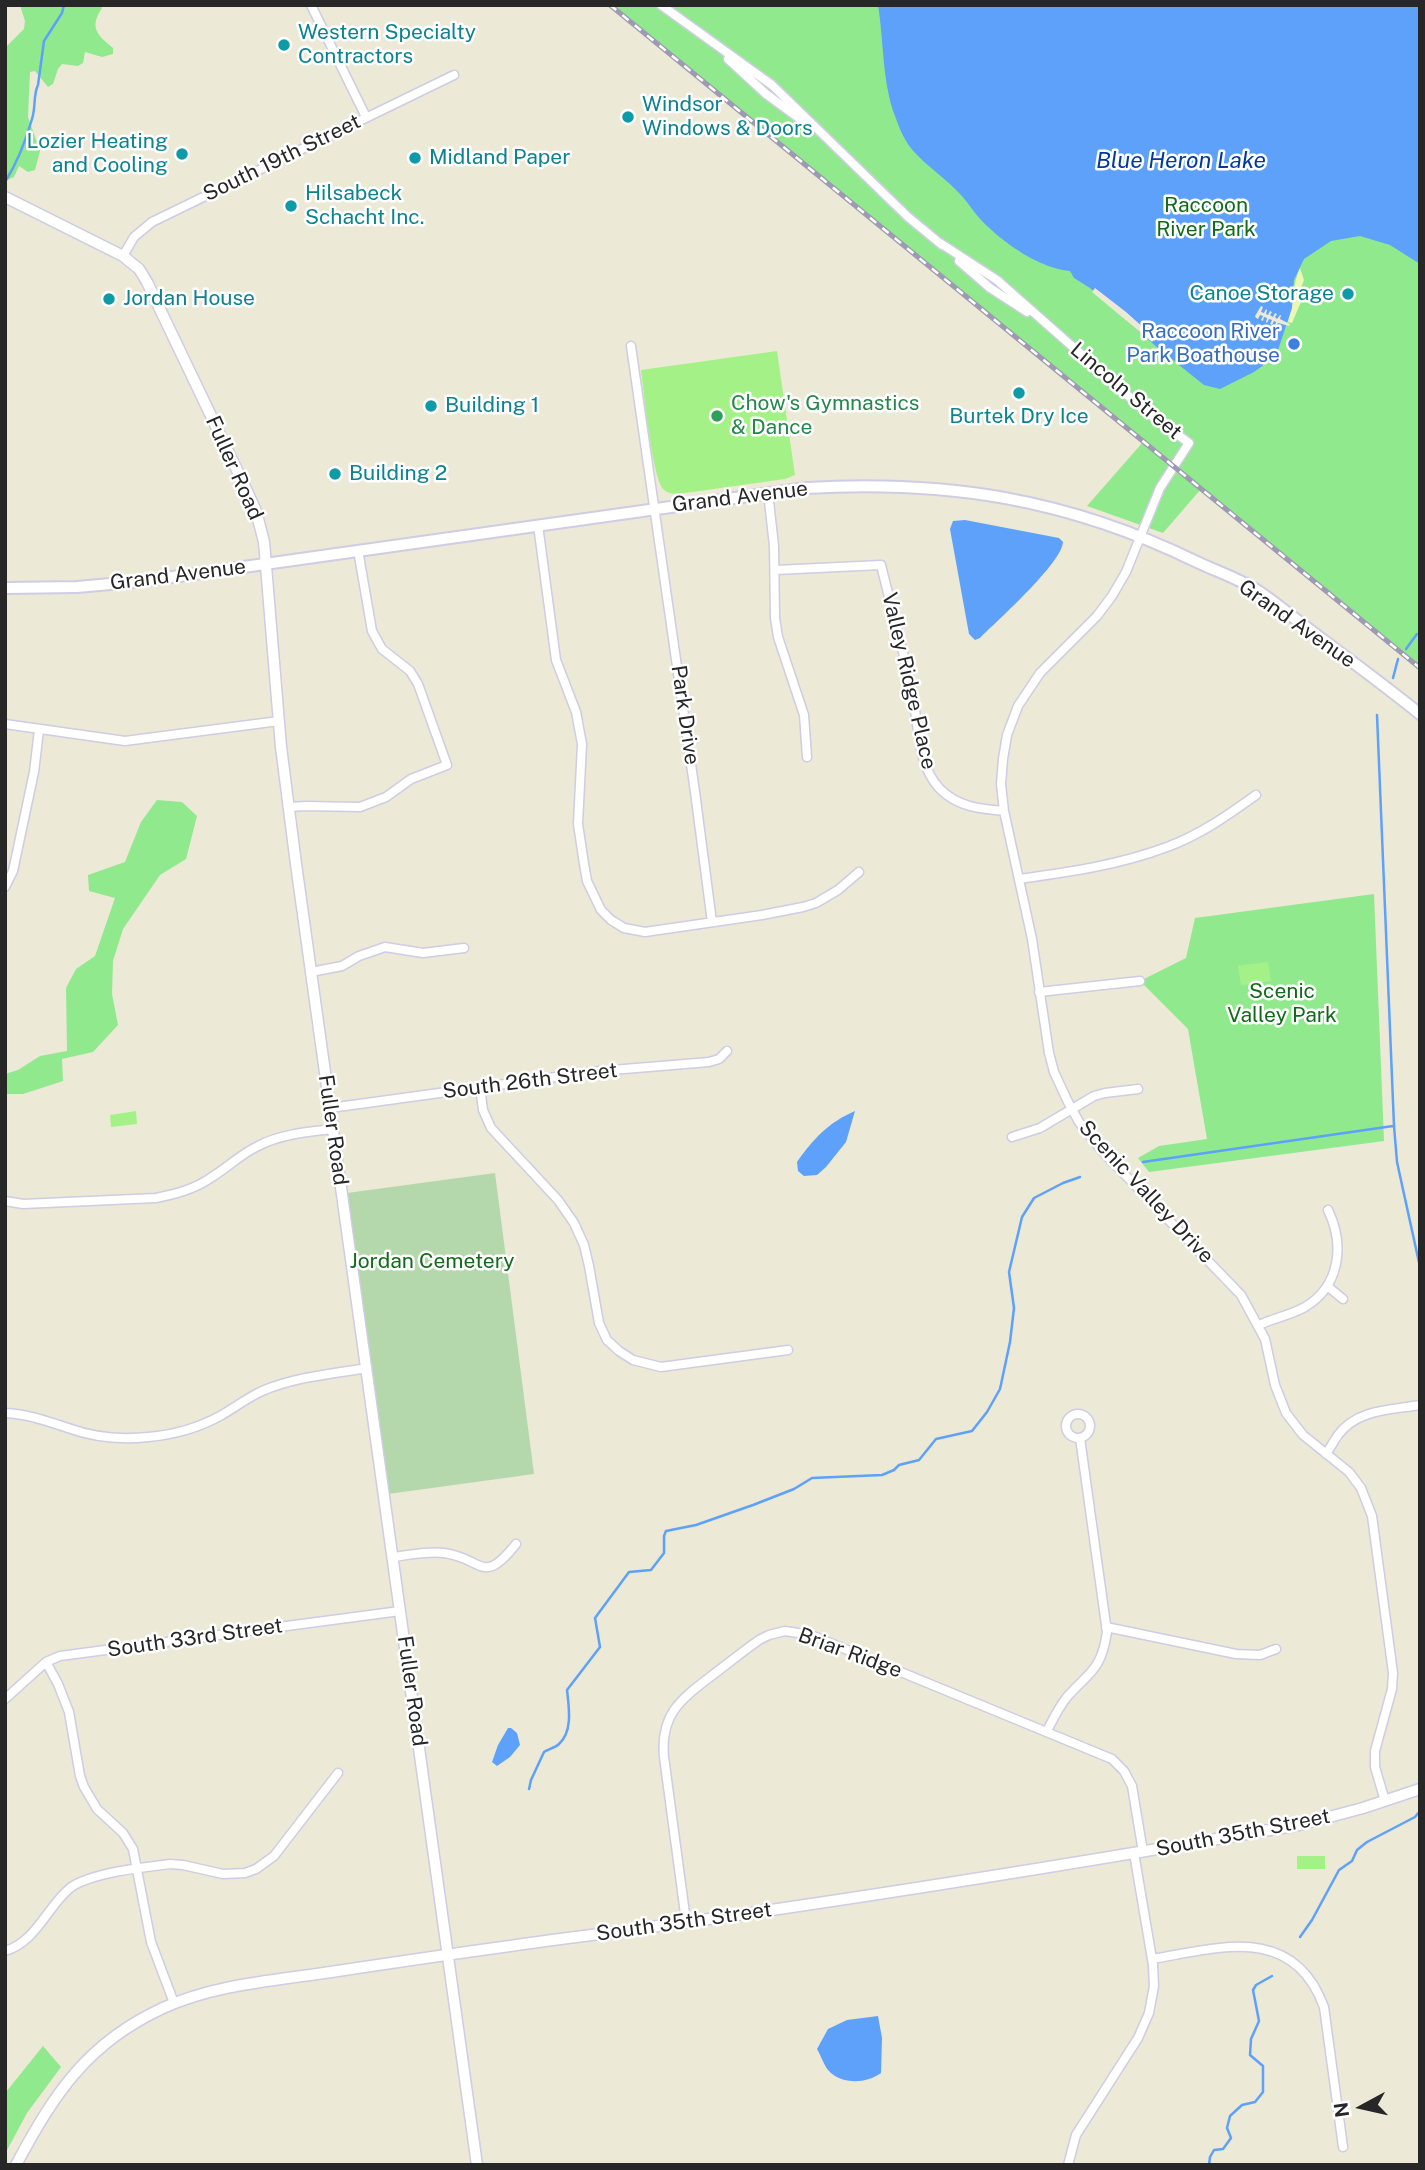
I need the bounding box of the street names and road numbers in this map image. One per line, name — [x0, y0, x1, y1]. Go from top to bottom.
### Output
street label: South 19th Street — [199, 109, 365, 207]
street label: Lincoln Street — [1065, 337, 1187, 445]
street label: Fuller Road — [200, 412, 268, 524]
street label: Grand Avenue — [671, 476, 809, 518]
street label: Grand Avenue — [109, 554, 247, 596]
street label: Grand Avenue — [1234, 574, 1360, 674]
street label: Valley Ridge Place — [876, 590, 942, 772]
street label: Park Drive — [666, 664, 704, 766]
street label: South 26th Street — [441, 1058, 619, 1104]
street label: Fuller Road — [313, 1073, 353, 1187]
street label: Scenic Valley Drive — [1073, 1115, 1219, 1269]
street label: South 33rd Street — [106, 1613, 284, 1663]
street label: Briar Ridge — [795, 1623, 905, 1683]
street label: Fuller Road — [392, 1634, 432, 1748]
street label: South 35th Street — [1154, 1804, 1332, 1862]
street label: South 35th Street — [595, 1897, 773, 1947]

